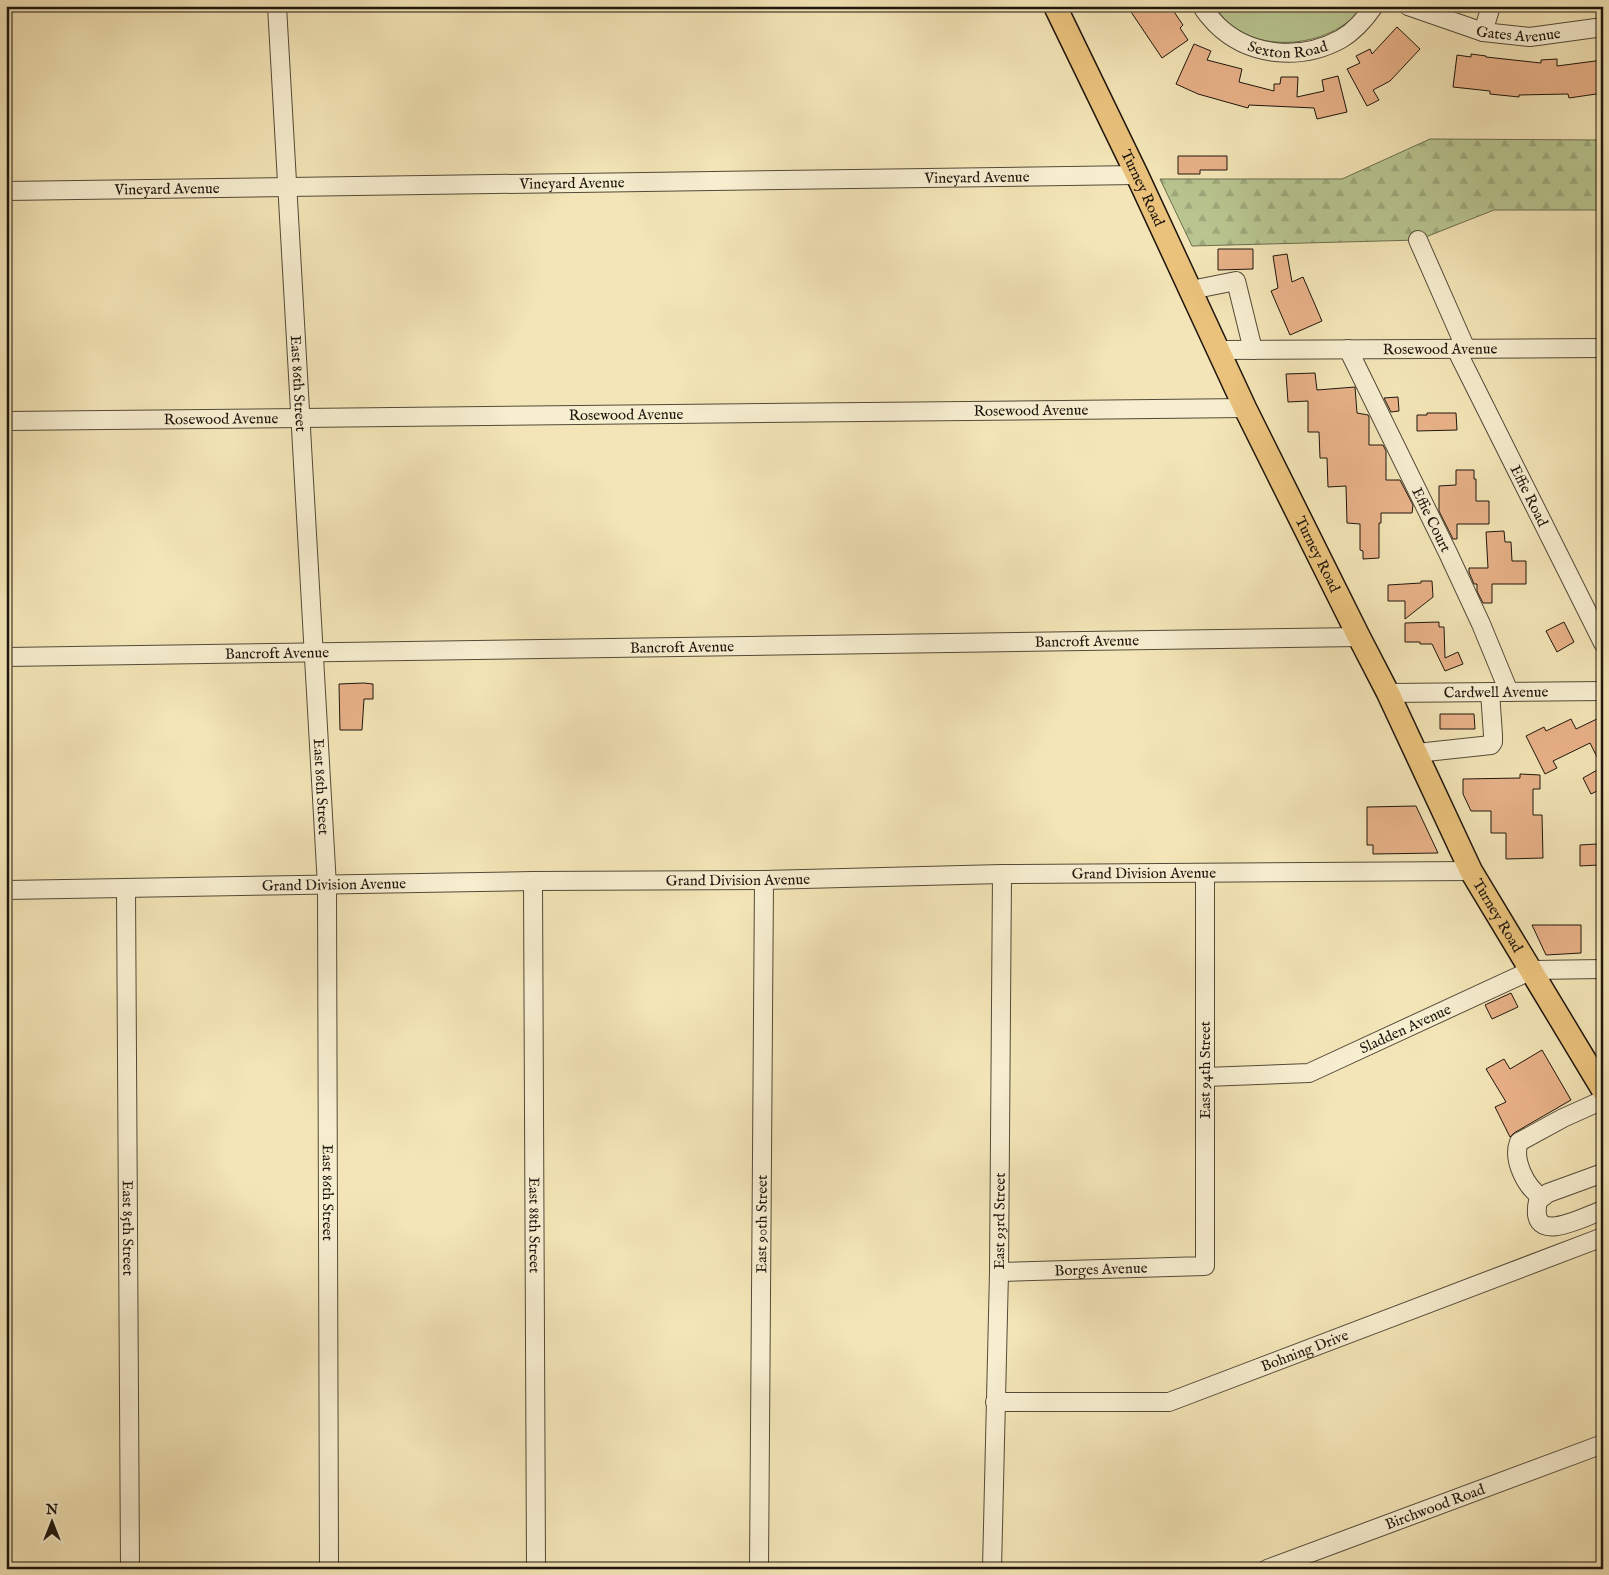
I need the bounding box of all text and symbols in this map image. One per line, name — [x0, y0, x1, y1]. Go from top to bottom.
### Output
street label: Gates Avenue — [1473, 21, 1562, 47]
street label: Sexton Road — [1245, 36, 1331, 62]
street label: Turney Road — [1117, 147, 1169, 230]
street label: Vineyard Avenue — [923, 167, 1030, 188]
street label: Vineyard Avenue — [518, 173, 625, 193]
street label: Vineyard Avenue — [113, 178, 220, 199]
street label: East 86th Street — [286, 335, 311, 432]
street label: Rosewood Avenue — [1383, 339, 1498, 359]
street label: Rosewood Avenue — [973, 400, 1089, 420]
street label: Rosewood Avenue — [569, 404, 684, 425]
street label: Rosewood Avenue — [164, 409, 279, 429]
street label: Effie Road — [1506, 462, 1553, 530]
street label: Effie Court — [1408, 484, 1455, 555]
street label: Turney Road — [1291, 513, 1345, 596]
street label: Bancroft Avenue — [1035, 631, 1139, 651]
street label: Bancroft Avenue — [630, 637, 734, 657]
street label: Bancroft Avenue — [225, 643, 329, 663]
street label: Cardwell Avenue — [1444, 682, 1549, 702]
street label: East 86th Street — [309, 738, 334, 835]
street label: Grand Division Avenue — [1072, 863, 1216, 883]
street label: Grand Division Avenue — [666, 869, 810, 890]
street label: Grand Division Avenue — [262, 874, 406, 895]
street label: Turney Road — [1468, 875, 1528, 957]
street label: Sladden Avenue — [1357, 999, 1454, 1058]
street label: East 94th Street — [1196, 1021, 1215, 1119]
street label: East 86th Street — [318, 1144, 338, 1241]
street label: East 93rd Street — [990, 1173, 1009, 1270]
street label: East 90th Street — [752, 1175, 771, 1273]
street label: East 88th Street — [525, 1177, 544, 1273]
street label: East 85th Street — [118, 1180, 138, 1276]
street label: Borges Avenue — [1054, 1258, 1148, 1280]
street label: Bohning Drive — [1258, 1325, 1351, 1376]
street label: Birchwood Road — [1382, 1479, 1488, 1534]
north arrow — [28, 1498, 78, 1548]
text: N — [45, 1501, 58, 1519]

